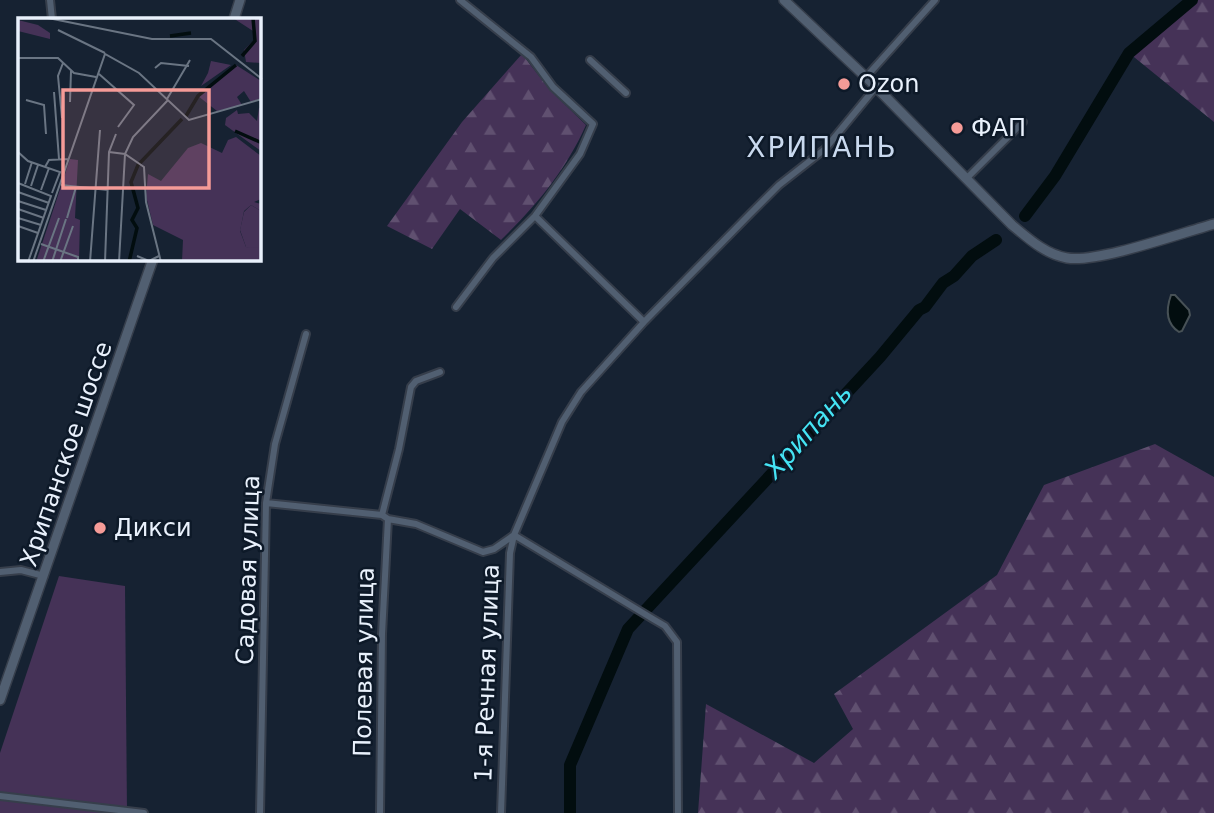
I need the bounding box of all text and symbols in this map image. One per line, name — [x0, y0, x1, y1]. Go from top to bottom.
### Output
inset map — [18, 18, 261, 261]
place label: Ozon — [858, 70, 919, 98]
marker: Ozon — [836, 76, 852, 92]
place label: ФАП — [971, 114, 1026, 142]
marker: ФАП — [949, 120, 965, 136]
district label: ХРИПАНЬ — [746, 131, 898, 164]
street label: Хрипанское шоссе — [14, 338, 118, 570]
water label: Хрипань — [757, 378, 858, 486]
street label: Садовая улица — [231, 475, 265, 665]
place label: Дикси — [114, 514, 192, 542]
marker: Дикси — [92, 520, 108, 536]
street label: 1-я Речная улица — [469, 564, 505, 782]
street label: Полевая улица — [348, 567, 380, 757]

